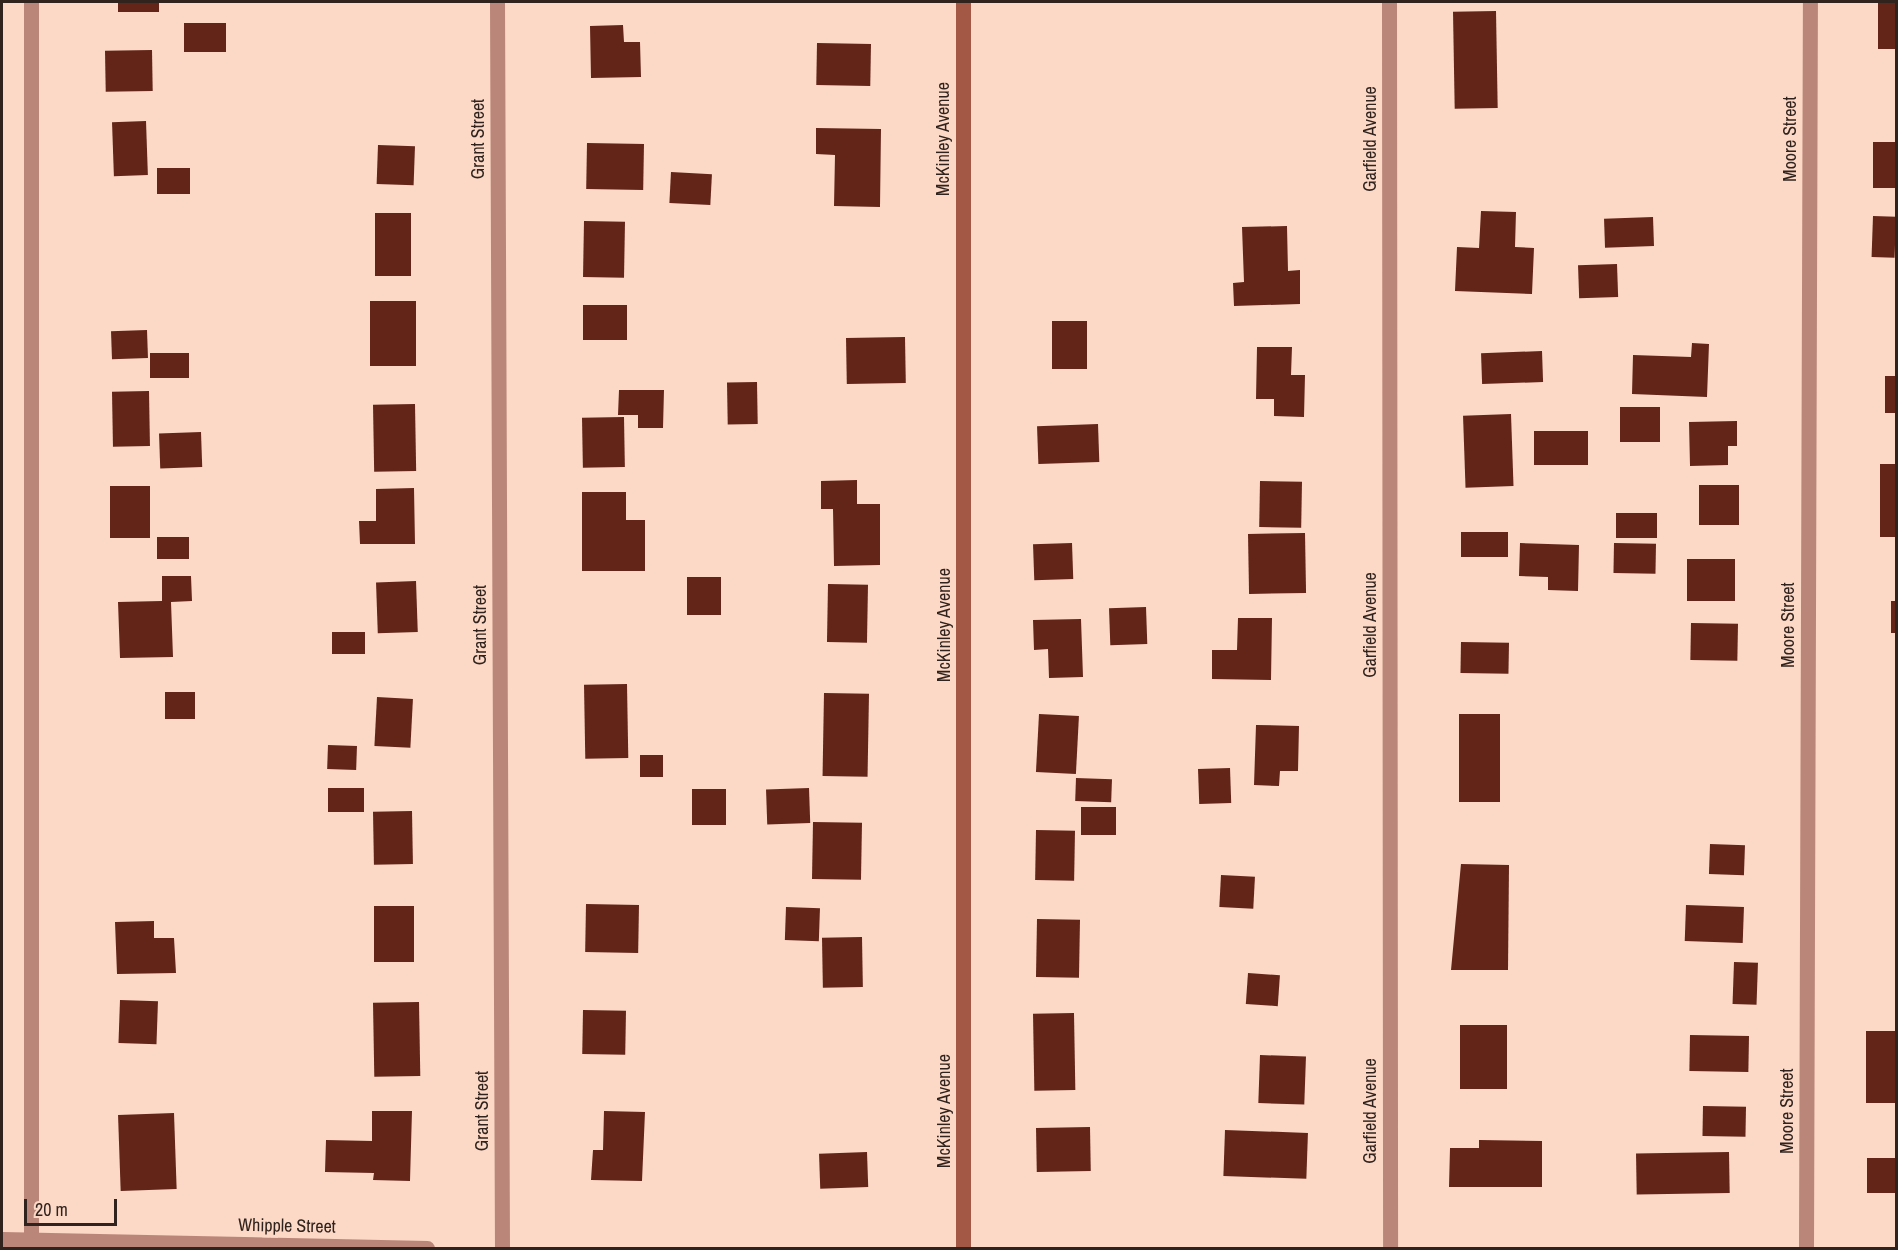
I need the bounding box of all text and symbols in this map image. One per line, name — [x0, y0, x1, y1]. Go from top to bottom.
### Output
street label: McKinley Avenue — [932, 82, 954, 196]
street label: Garfield Avenue — [1359, 86, 1381, 192]
street label: Moore Street — [1779, 96, 1801, 182]
street label: Grant Street — [467, 99, 489, 179]
street label: McKinley Avenue — [933, 568, 955, 682]
street label: Garfield Avenue — [1359, 572, 1381, 678]
street label: Moore Street — [1777, 582, 1799, 668]
street label: Grant Street — [469, 585, 491, 665]
street label: McKinley Avenue — [933, 1054, 955, 1168]
street label: Garfield Avenue — [1359, 1058, 1381, 1164]
street label: Moore Street — [1776, 1068, 1798, 1154]
street label: Grant Street — [471, 1071, 493, 1151]
scale bar — [27, 1187, 120, 1225]
text: 20 m — [35, 1197, 68, 1222]
street label: Whipple Street — [238, 1214, 336, 1238]

